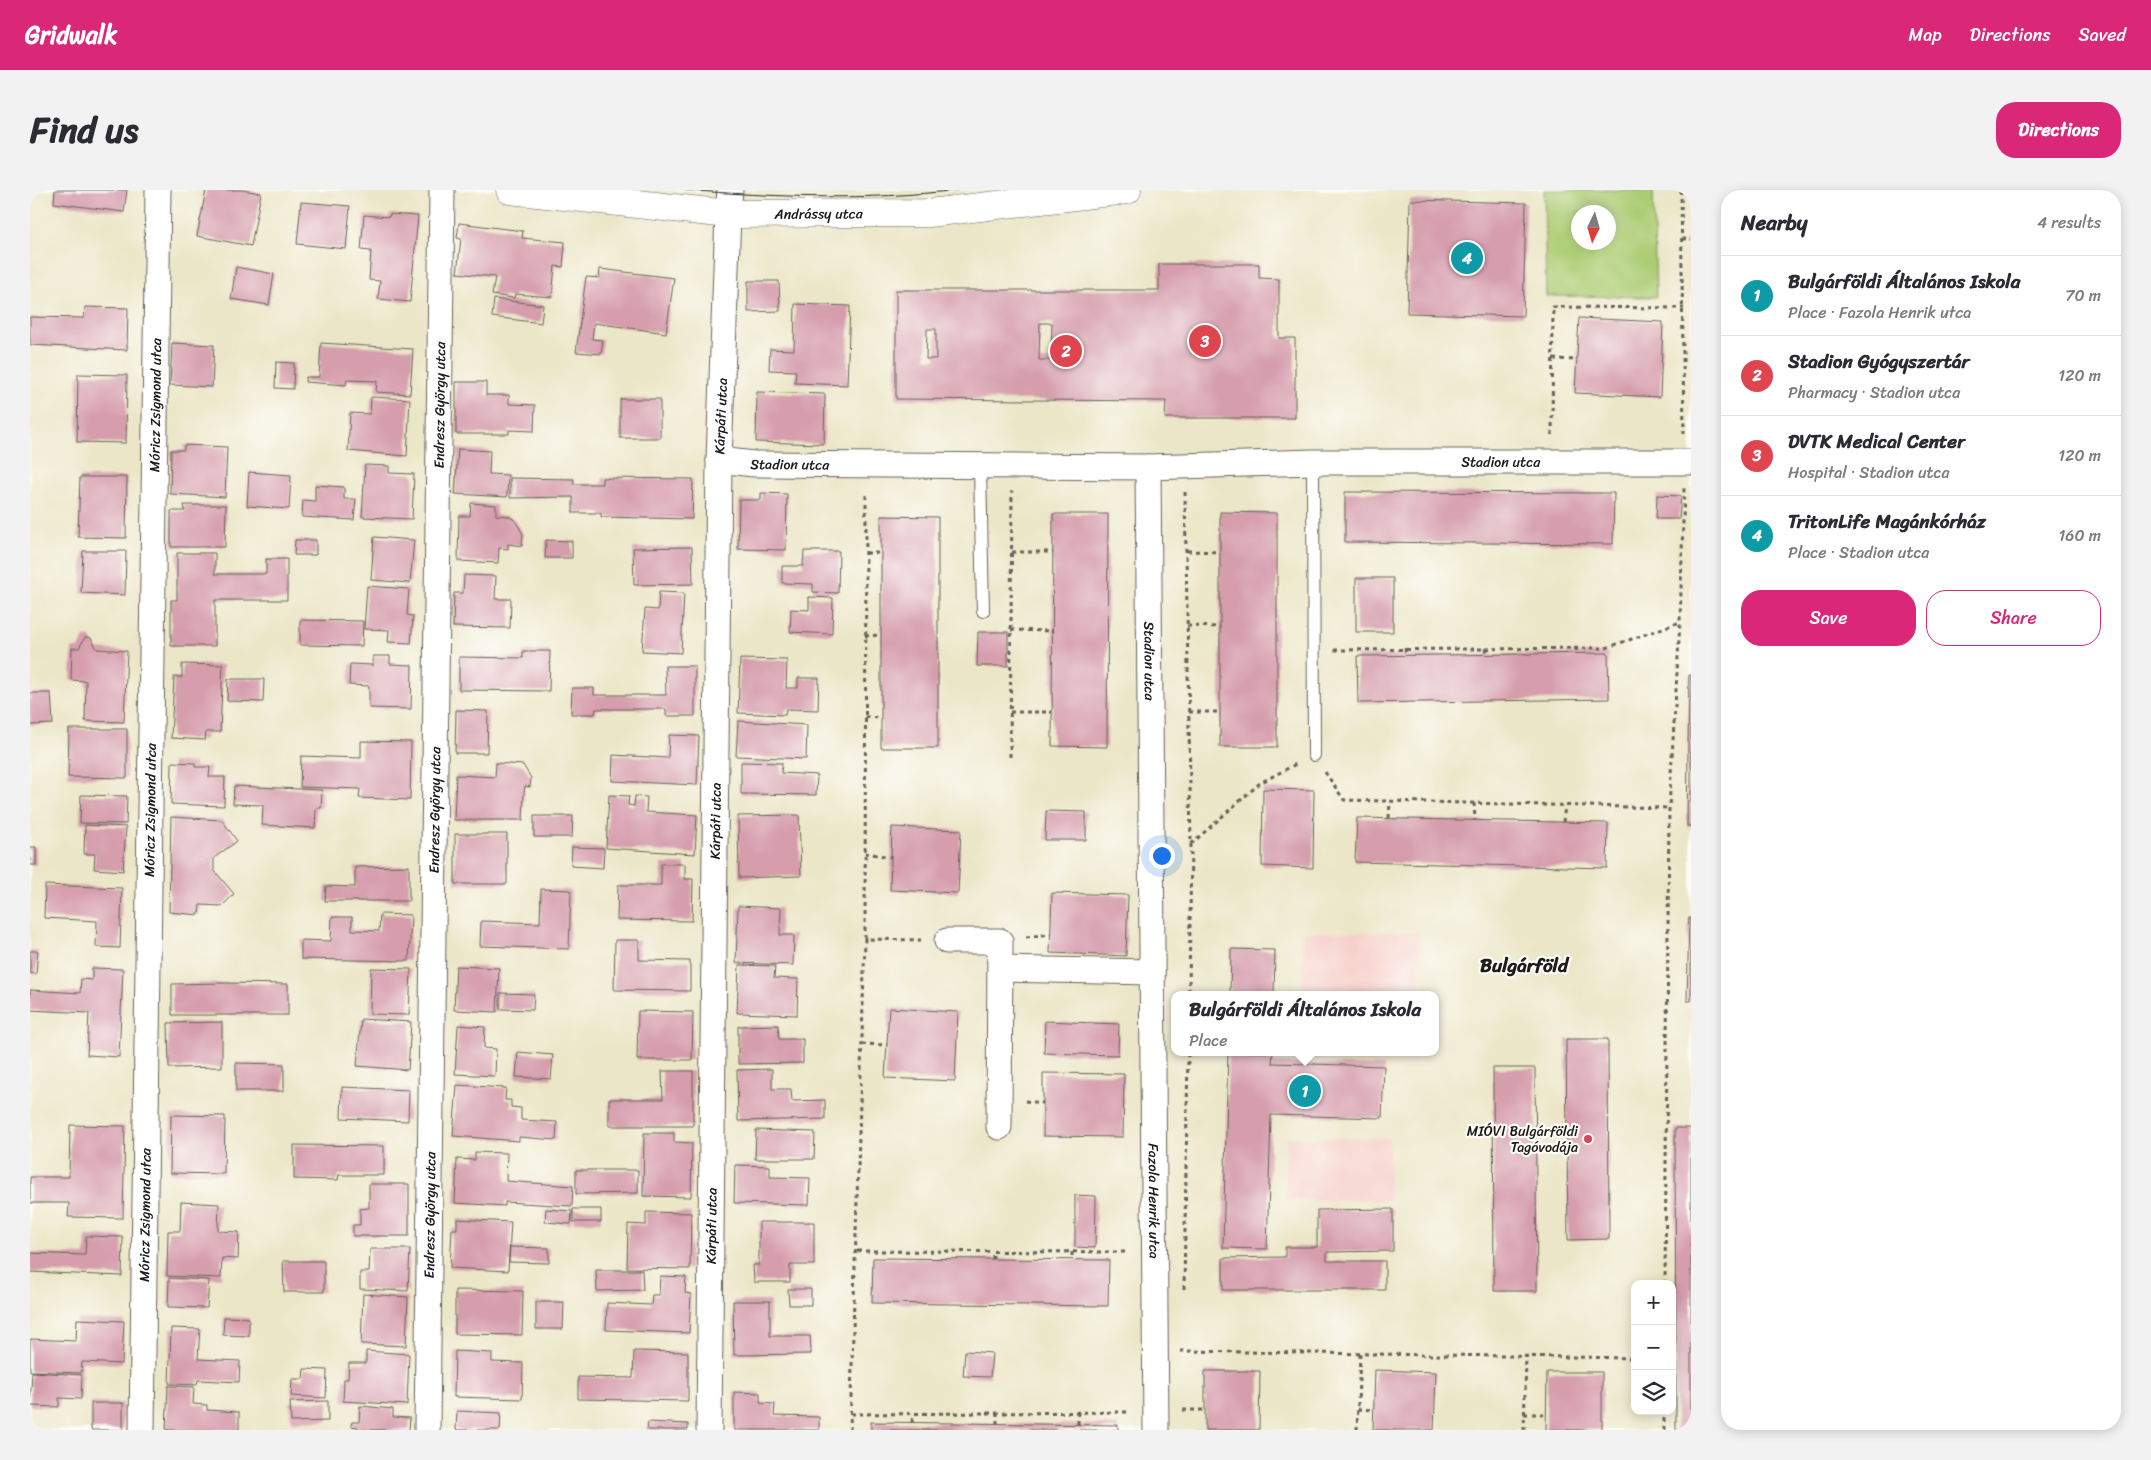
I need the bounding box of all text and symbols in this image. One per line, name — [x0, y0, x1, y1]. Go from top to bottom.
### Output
text: Gridwalk — [25, 14, 117, 56]
text: Map — [1909, 19, 1942, 51]
text: Directions — [1970, 19, 2051, 51]
text: Saved — [2079, 19, 2126, 51]
text: Find us — [30, 99, 138, 161]
button: Directions — [1996, 102, 2121, 158]
street label: Andrássy utca — [773, 201, 864, 226]
text: Nearby — [1741, 204, 1807, 242]
north arrow — [1571, 205, 1616, 250]
text: 4 results — [2037, 208, 2101, 237]
pin: 4 — [1451, 239, 1483, 277]
text: Bulgárföldi Általános Iskola — [1788, 265, 2020, 298]
text: 1 — [1754, 281, 1760, 310]
text: 70 m — [2065, 281, 2101, 310]
text: Place · Fazola Henrik utca — [1788, 298, 1971, 327]
pin: 3 — [1189, 322, 1221, 360]
pin: 2 — [1050, 332, 1082, 370]
street label: Móricz Zsigmond utca — [142, 337, 169, 472]
street label: Endresz György utca — [426, 341, 453, 469]
text: Stadion Gyógyszertár — [1788, 345, 1969, 378]
text: 2 — [1752, 361, 1762, 390]
text: 120 m — [2058, 361, 2101, 390]
street label: Kárpáti utca — [707, 377, 734, 455]
text: Pharmacy · Stadion utca — [1788, 378, 1960, 407]
text: DVTK Medical Center — [1788, 425, 1965, 458]
text: 3 — [1753, 441, 1761, 470]
text: 120 m — [2058, 441, 2101, 470]
street label: Stadion utca — [1461, 450, 1541, 475]
street label: Stadion utca — [750, 451, 830, 477]
text: Hospital · Stadion utca — [1788, 458, 1950, 487]
text: TritonLife Magánkórház — [1788, 505, 1986, 538]
text: 4 — [1752, 521, 1762, 550]
text: 160 m — [2058, 521, 2101, 550]
text: Place · Stadion utca — [1788, 538, 1929, 567]
button: Save — [1741, 590, 1916, 646]
button: Share — [1926, 590, 2101, 646]
street label: Stadion utca — [1137, 621, 1162, 702]
street label: Móricz Zsigmond utca — [137, 742, 163, 877]
street label: Endresz György utca — [421, 746, 448, 874]
street label: Kárpáti utca — [702, 783, 728, 859]
your location — [1149, 843, 1175, 869]
district label: Bulgárföld — [1480, 949, 1570, 982]
popup — [1171, 991, 1439, 1056]
text: Bulgárföldi Általános Iskola — [1189, 993, 1421, 1026]
text: Place — [1189, 1026, 1227, 1055]
pin: 1 — [1289, 1072, 1321, 1110]
place label: MIÓVI Bulgárföldi Tagóvodája — [1467, 1119, 1579, 1160]
marker: MIÓVI Bulgárföldi Tagóvodája — [1582, 1133, 1594, 1145]
street label: Fazola Henrik utca — [1141, 1143, 1167, 1259]
street label: Móricz Zsigmond utca — [131, 1147, 158, 1282]
street label: Endresz György utca — [416, 1151, 443, 1279]
street label: Kárpáti utca — [698, 1188, 724, 1264]
map controls — [1631, 1280, 1676, 1415]
button: + — [1631, 1280, 1676, 1325]
button: − — [1631, 1325, 1676, 1370]
button: layers — [1631, 1370, 1676, 1415]

